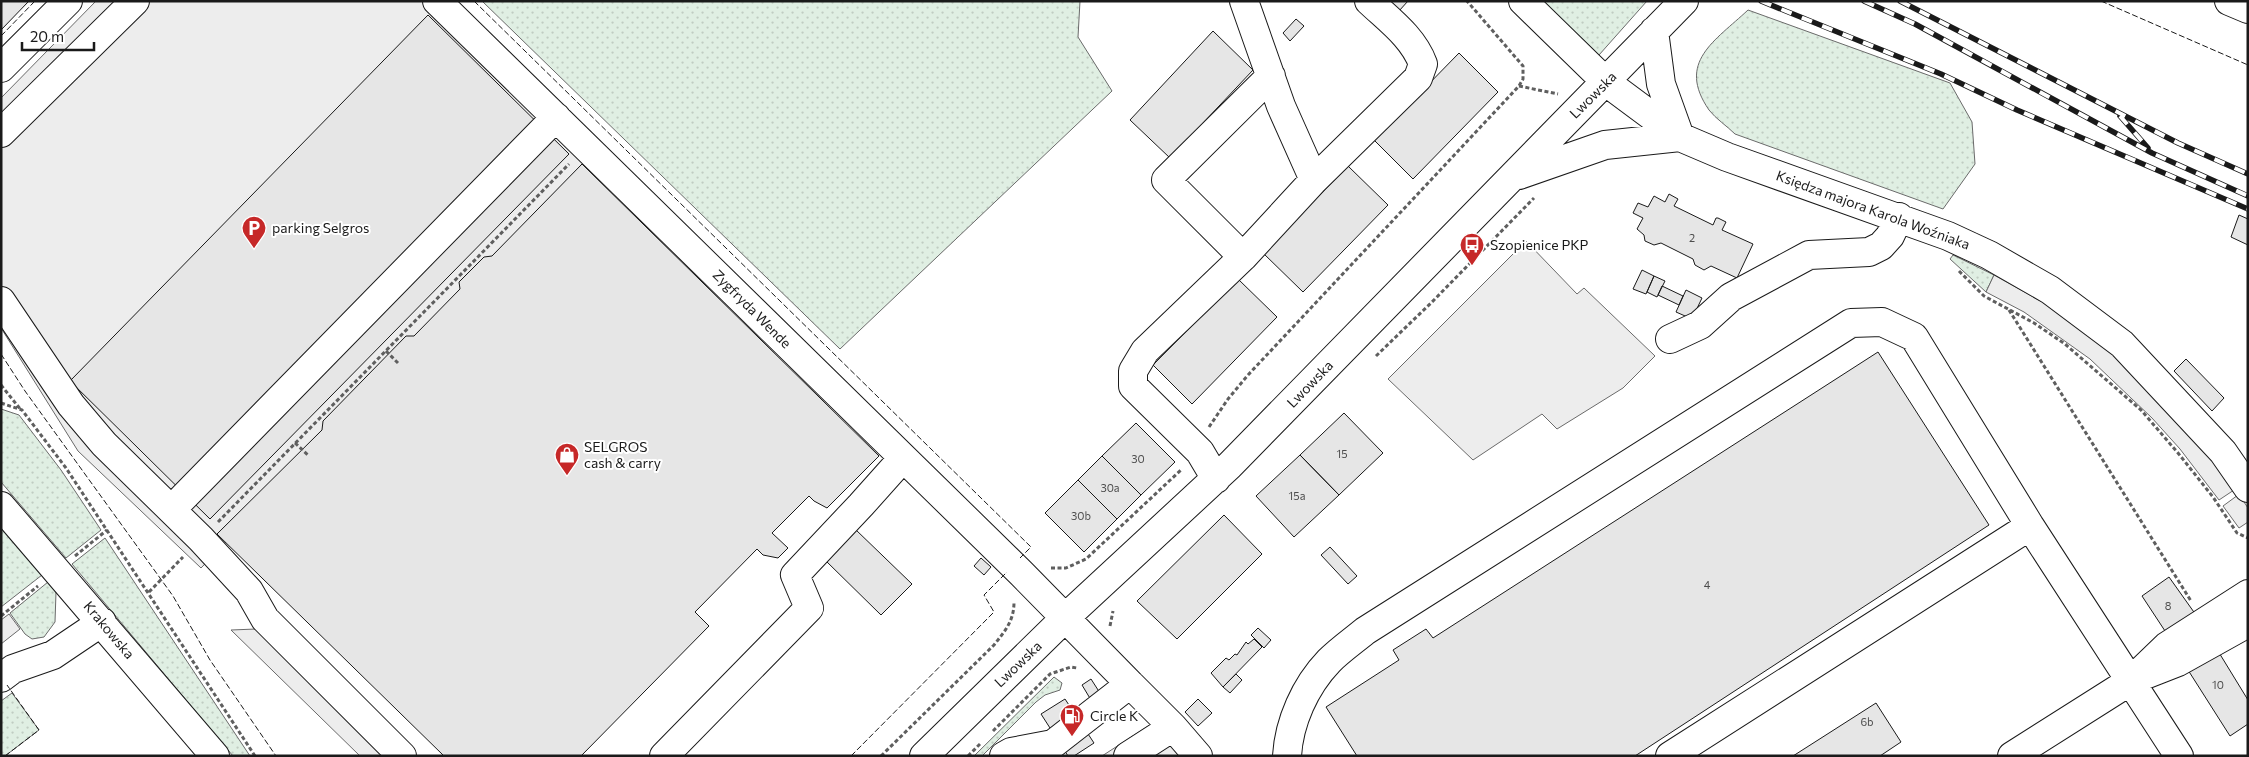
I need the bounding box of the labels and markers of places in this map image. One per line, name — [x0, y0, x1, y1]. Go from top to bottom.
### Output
parking icon: parking Selgros — [241, 215, 267, 249]
place label: parking Selgros — [272, 219, 369, 236]
bus stop icon: Szopienice PKP — [1459, 232, 1485, 266]
place label: Szopienice PKP — [1490, 236, 1589, 253]
place label: SELGROS cash & carry — [584, 438, 661, 471]
shop icon: SELGROS cash & carry — [554, 442, 580, 476]
fuel station icon: Circle K — [1059, 703, 1085, 737]
place label: Circle K — [1090, 707, 1138, 724]

